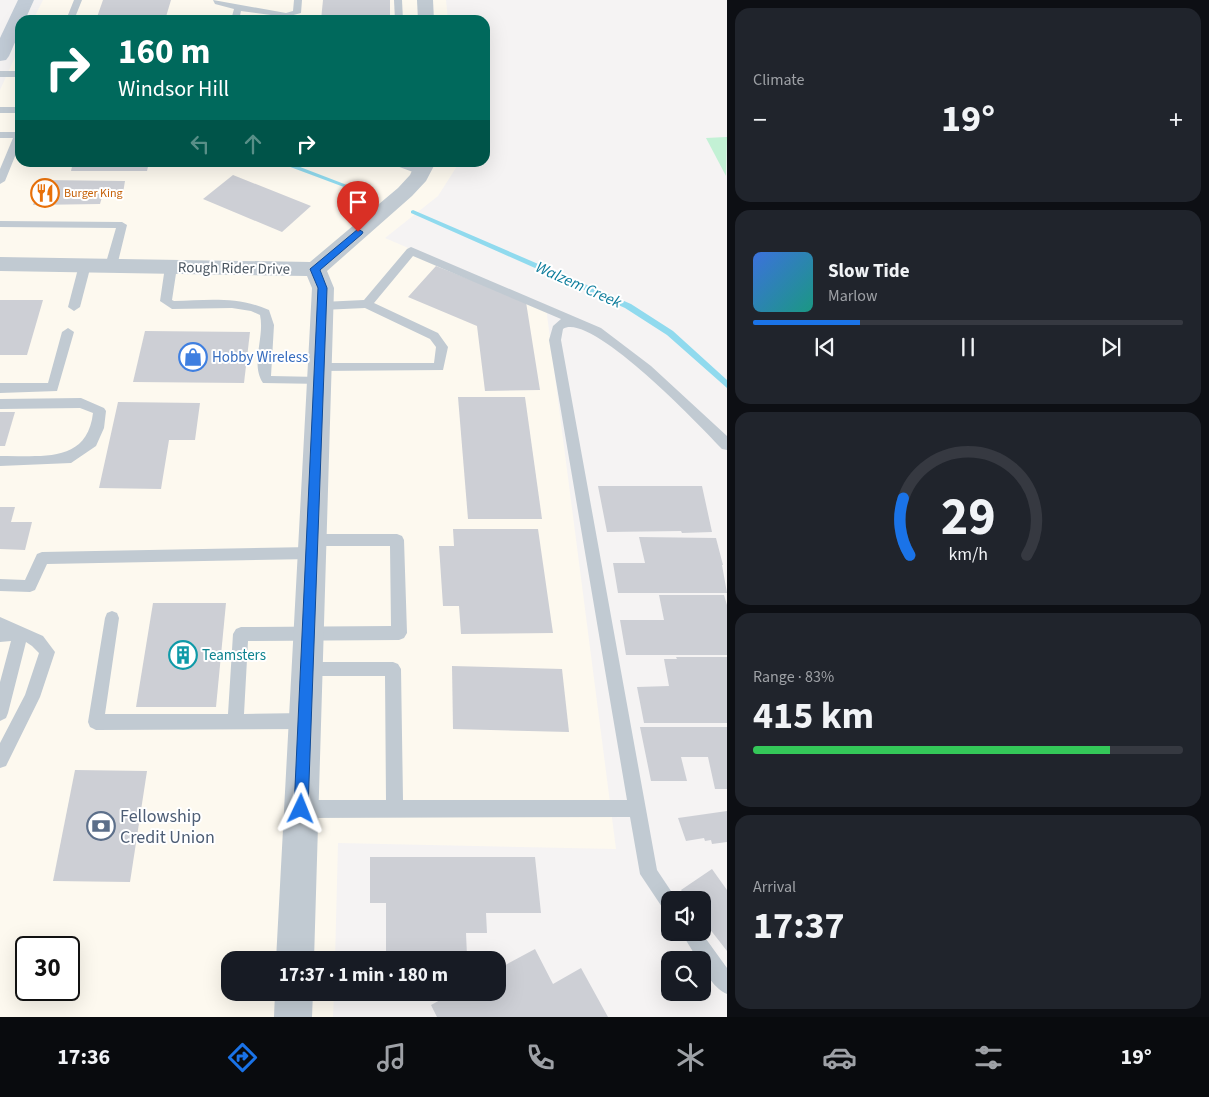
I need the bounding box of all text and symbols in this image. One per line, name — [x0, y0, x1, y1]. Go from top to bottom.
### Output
text: 160 m — [118, 27, 210, 77]
icon: right — [35, 35, 100, 100]
text: Climate — [753, 69, 804, 91]
text: Windsor Hill — [118, 73, 229, 105]
text: 19° — [941, 92, 995, 146]
text: − — [753, 100, 767, 140]
text: + — [1169, 100, 1183, 140]
icon: left — [186, 130, 214, 158]
icon: ahead — [239, 130, 267, 158]
icon: right — [292, 130, 320, 158]
restaurant icon: Burger King — [30, 178, 60, 208]
pin — [337, 181, 379, 232]
place label: Burger King — [64, 185, 123, 202]
icon: arrive — [344, 188, 372, 216]
water label: Walzem Creek — [532, 256, 625, 314]
street label: Rough Rider Drive — [178, 257, 290, 280]
text: Slow Tide — [828, 258, 909, 285]
text: Marlow — [828, 285, 877, 307]
icon: previous — [811, 333, 839, 361]
icon: pause — [954, 333, 982, 361]
icon: next — [1097, 333, 1125, 361]
shop icon: Hobby Wireless — [178, 342, 208, 372]
place label: Hobby Wireless — [212, 347, 308, 368]
text: 29 — [941, 481, 995, 555]
text: km/h — [948, 542, 988, 567]
building icon: Teamsters — [168, 640, 198, 670]
place label: Teamsters — [202, 645, 266, 666]
text: Range · 83% — [753, 666, 834, 688]
text: 415 km — [753, 689, 874, 743]
position arrow — [274, 782, 326, 834]
place label: Fellowship Credit Union — [120, 804, 215, 850]
bank icon: Fellowship Credit Union — [86, 811, 116, 841]
text: Arrival — [753, 876, 796, 898]
map controls — [661, 891, 711, 1001]
button: sound — [661, 891, 711, 941]
text: 17:37 — [753, 899, 845, 953]
speed limit sign: 30 — [15, 936, 80, 1001]
button: search — [661, 951, 711, 1001]
text: 17:37 · 1 min · 180 m — [279, 962, 448, 989]
icon: directions — [225, 1040, 260, 1075]
icon: music — [374, 1040, 409, 1075]
icon: phone — [523, 1040, 558, 1075]
icon: climate — [673, 1040, 708, 1075]
icon: car — [822, 1040, 857, 1075]
icon: filters — [971, 1040, 1006, 1075]
text: 17:36 — [57, 1041, 110, 1073]
text: 19° — [1121, 1041, 1152, 1073]

